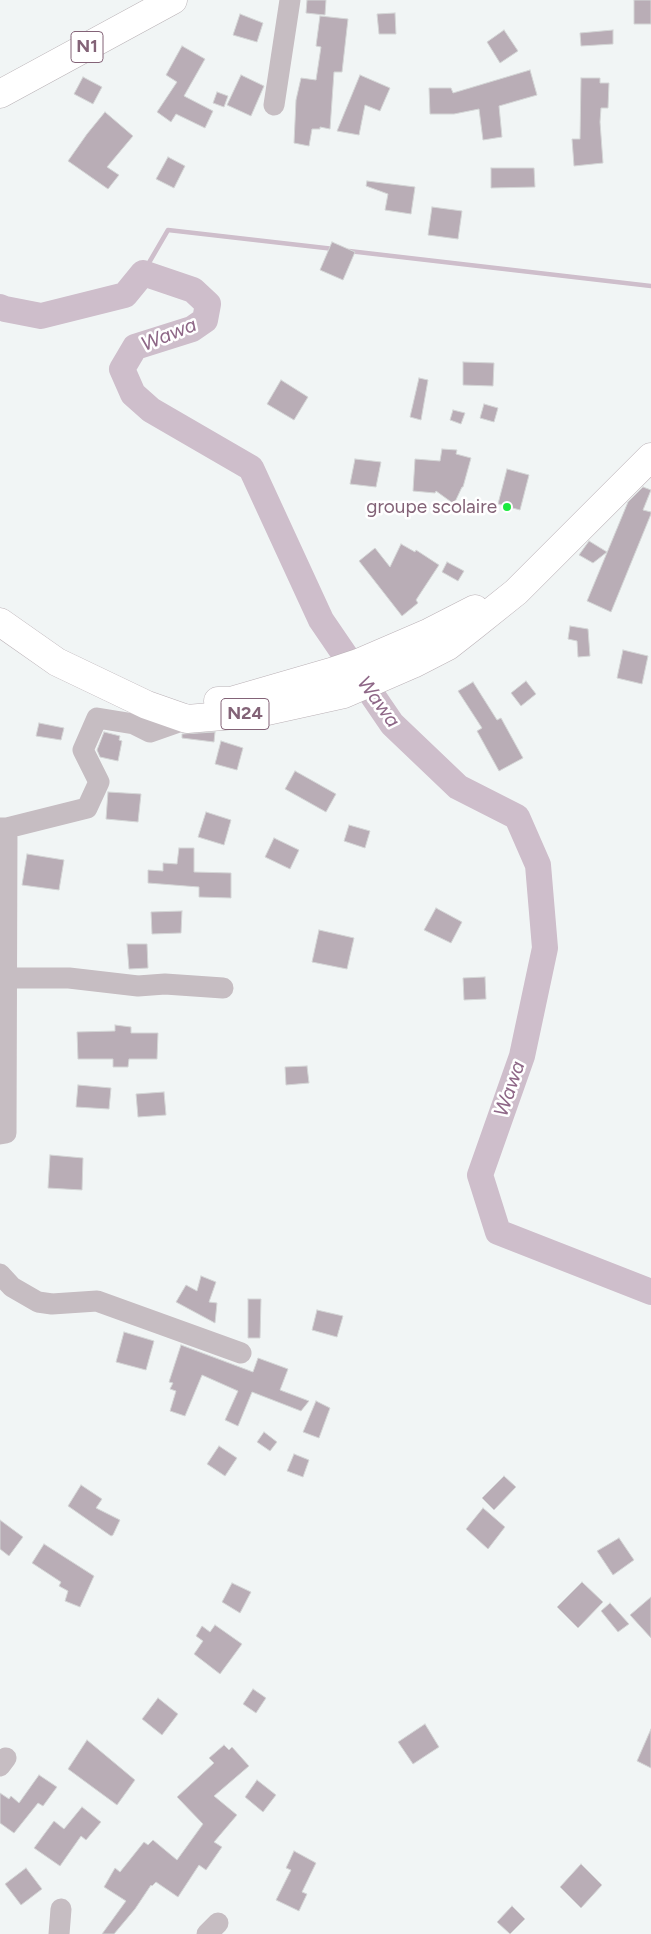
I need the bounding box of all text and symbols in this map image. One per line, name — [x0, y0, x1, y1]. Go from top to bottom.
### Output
road number: N1 — [71, 32, 103, 62]
water label: Wawa — [138, 313, 200, 357]
place label: groupe scolaire — [366, 496, 497, 518]
marker: groupe scolaire — [501, 501, 513, 513]
water label: Wawa — [351, 672, 405, 732]
road number: N24 — [221, 699, 269, 730]
water label: Wawa — [489, 1058, 531, 1120]

